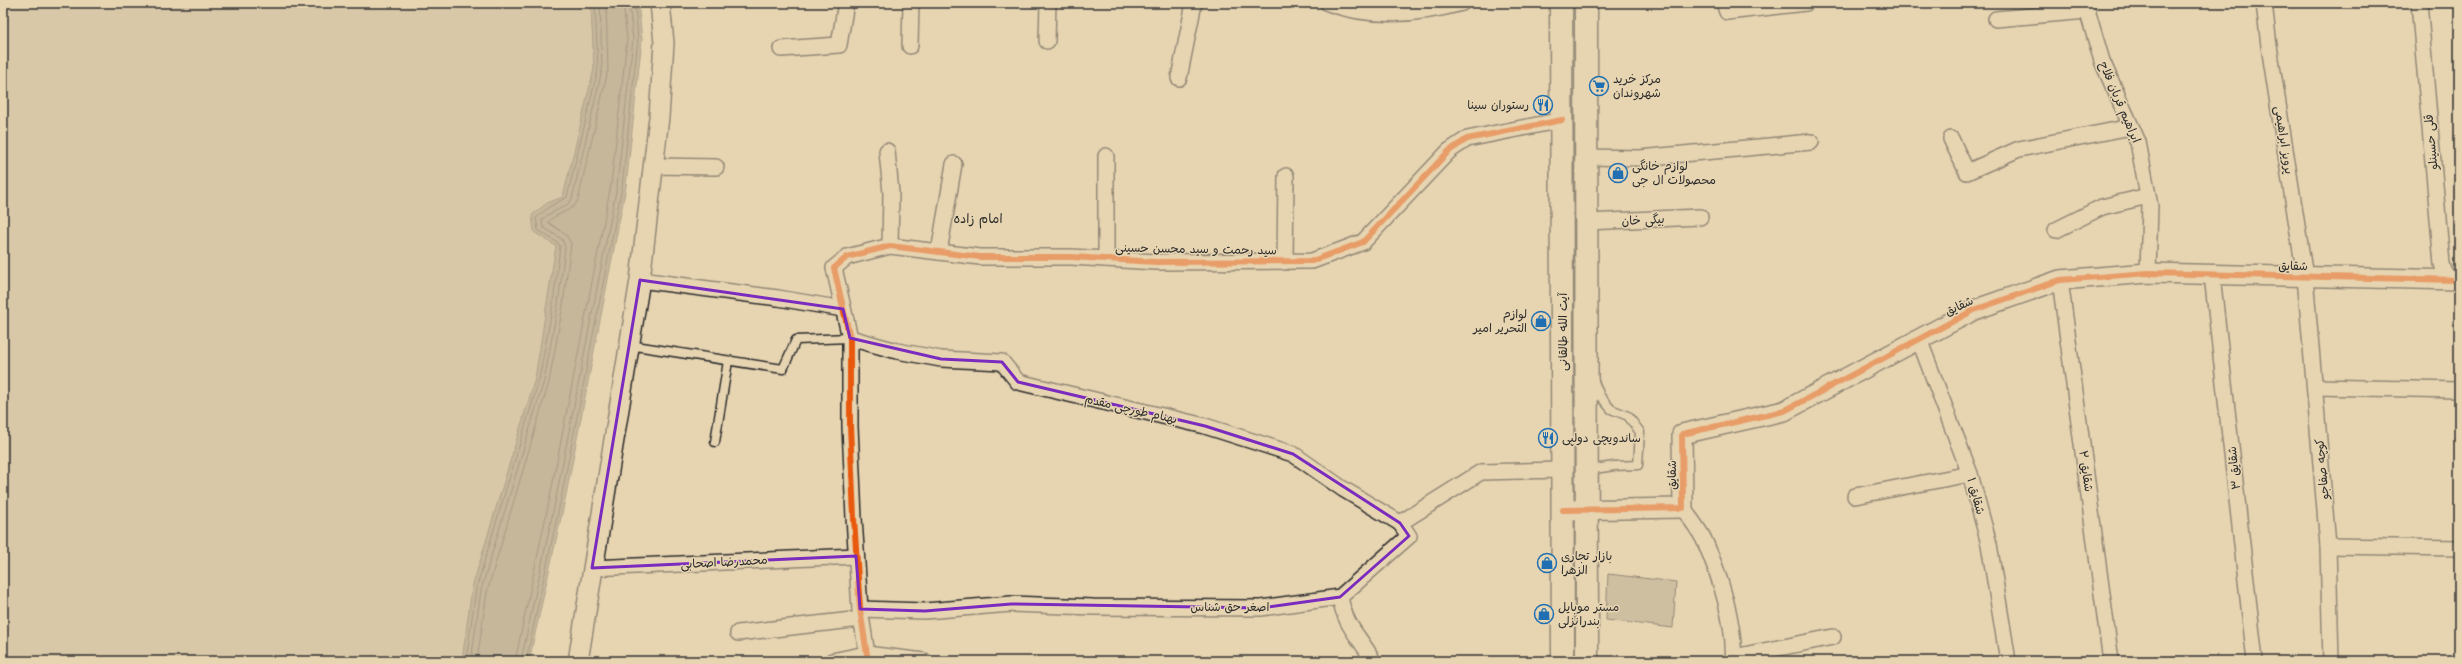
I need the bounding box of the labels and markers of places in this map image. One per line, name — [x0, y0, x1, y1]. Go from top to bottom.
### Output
place label: مرکز خرید شهروندان — [1613, 72, 1661, 101]
supermarket icon: مرکز خرید شهروندان — [1588, 75, 1610, 97]
restaurant icon: رستوران سینا — [1532, 94, 1554, 116]
place label: رستوران سینا — [1467, 98, 1529, 113]
place label: لوازم خانگی محصولات ال جی — [1632, 159, 1716, 188]
shop icon: لوازم خانگی محصولات ال جی — [1607, 162, 1629, 184]
place label: لوازم التحریر امیر — [1472, 307, 1527, 335]
shop icon: لوازم التحریر امیر — [1530, 310, 1552, 332]
restaurant icon: ساندویچی دولپی — [1537, 427, 1559, 449]
place label: ساندویچی دولپی — [1562, 431, 1641, 446]
place label: بازار تجاری الزهرا — [1561, 549, 1612, 577]
shop icon: بازار تجاری الزهرا — [1536, 552, 1558, 574]
place label: مستر موبایل بندرانزلی — [1558, 600, 1619, 629]
shop icon: مستر موبایل بندرانزلی — [1533, 603, 1555, 625]

